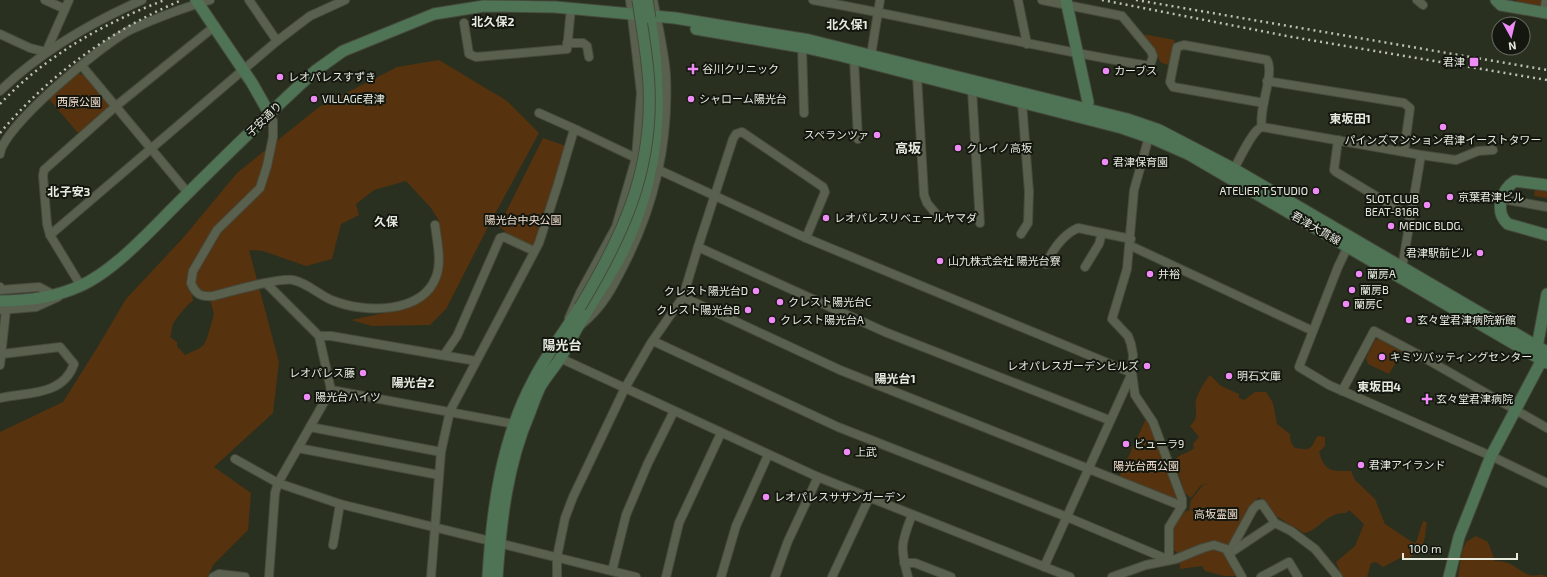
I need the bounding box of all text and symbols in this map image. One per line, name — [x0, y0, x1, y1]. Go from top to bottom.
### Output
district label: 北久保2 — [472, 14, 515, 28]
north arrow — [1491, 16, 1531, 56]
district label: 北久保1 — [826, 17, 868, 31]
text: N — [1508, 39, 1517, 53]
place label: 君津 — [1443, 55, 1465, 68]
marker: 君津 — [1468, 56, 1480, 68]
place label: 谷川クリニック — [702, 62, 779, 75]
marker: 谷川クリニック — [687, 63, 699, 75]
place label: カーブス — [1114, 64, 1157, 77]
marker: カーブス — [1101, 66, 1111, 76]
place label: レオパレスすずき — [288, 70, 376, 83]
marker: レオパレスすずき — [275, 72, 285, 82]
place label: VILLAGE君津 — [322, 92, 385, 105]
place label: シャローム陽光台 — [699, 92, 787, 105]
marker: VILLAGE君津 — [309, 94, 319, 104]
marker: シャローム陽光台 — [686, 94, 696, 104]
park label: 西原公園 — [57, 95, 101, 108]
street label: 子安通り — [243, 99, 284, 139]
district label: 東坂田1 — [1329, 111, 1371, 125]
marker: パインズマンション君津イーストタワー — [1438, 122, 1448, 132]
place label: スペランツァ — [804, 128, 869, 141]
marker: スペランツァ — [872, 130, 882, 140]
place label: パインズマンション君津イーストタワー — [1344, 133, 1542, 146]
district label: 高坂 — [895, 140, 921, 156]
place label: クレイノ高坂 — [966, 141, 1032, 154]
marker: クレイノ高坂 — [953, 143, 963, 153]
place label: 君津保育園 — [1113, 155, 1168, 168]
marker: 君津保育園 — [1100, 157, 1110, 167]
district label: 北子安3 — [48, 184, 91, 198]
place label: ATELIER T STUDIO — [1220, 184, 1308, 197]
marker: ATELIER T STUDIO — [1311, 186, 1321, 196]
place label: 京葉君津ビル — [1458, 190, 1524, 203]
place label: SLOT CLUB BEAT-816R — [1365, 192, 1419, 218]
marker: 京葉君津ビル — [1445, 192, 1455, 202]
marker: SLOT CLUB BEAT-816R — [1422, 200, 1432, 210]
street label: 君津大貫線 — [1289, 208, 1343, 247]
place label: レオパレスリベェールヤマダ — [834, 211, 977, 224]
park label: 陽光台中央公園 — [485, 213, 562, 226]
marker: レオパレスリベェールヤマダ — [821, 213, 831, 223]
district label: 久保 — [374, 214, 398, 228]
place label: MEDIC BLDG. — [1399, 219, 1463, 232]
marker: MEDIC BLDG. — [1386, 221, 1396, 231]
place label: 君津駅前ビル — [1406, 246, 1472, 259]
marker: 君津駅前ビル — [1475, 248, 1485, 258]
place label: 山九株式会社 陽光台寮 — [948, 254, 1060, 267]
marker: 山九株式会社 陽光台寮 — [935, 256, 945, 266]
place label: 井裕 — [1158, 267, 1180, 280]
place label: 蘭房A — [1367, 267, 1396, 280]
marker: 井裕 — [1145, 269, 1155, 279]
marker: 蘭房A — [1354, 269, 1364, 279]
place label: 蘭房B — [1360, 283, 1389, 296]
place label: クレスト陽光台D — [664, 284, 748, 297]
marker: 蘭房B — [1347, 285, 1357, 295]
marker: クレスト陽光台D — [751, 286, 761, 296]
place label: クレスト陽光台C — [788, 295, 871, 308]
marker: クレスト陽光台C — [775, 297, 785, 307]
place label: 蘭房C — [1354, 297, 1382, 310]
marker: 蘭房C — [1341, 299, 1351, 309]
place label: クレスト陽光台B — [656, 303, 740, 316]
marker: クレスト陽光台B — [743, 305, 753, 315]
place label: クレスト陽光台A — [780, 313, 864, 326]
place label: 玄々堂君津病院新館 — [1417, 313, 1516, 326]
marker: クレスト陽光台A — [767, 315, 777, 325]
marker: 玄々堂君津病院新館 — [1404, 315, 1414, 325]
district label: 陽光台 — [542, 337, 582, 353]
place label: キミツバッティングセンター — [1390, 350, 1532, 363]
marker: キミツバッティングセンター — [1377, 352, 1387, 362]
place label: レオパレスガーデンヒルズ — [1007, 359, 1139, 372]
marker: レオパレスガーデンヒルズ — [1142, 361, 1152, 371]
place label: レオパレス藤 — [289, 366, 355, 379]
marker: レオパレス藤 — [358, 368, 368, 378]
place label: 明石文庫 — [1237, 369, 1281, 382]
district label: 陽光台1 — [874, 371, 916, 385]
marker: 明石文庫 — [1224, 371, 1234, 381]
district label: 陽光台2 — [392, 375, 435, 389]
district label: 東坂田4 — [1357, 379, 1401, 393]
place label: 陽光台ハイツ — [315, 390, 381, 403]
marker: 陽光台ハイツ — [302, 392, 312, 402]
place label: 玄々堂君津病院 — [1436, 392, 1513, 405]
marker: 玄々堂君津病院 — [1421, 393, 1433, 405]
place label: ビューラ9 — [1134, 437, 1184, 450]
marker: ビューラ9 — [1121, 439, 1131, 449]
place label: 上武 — [855, 445, 877, 458]
marker: 上武 — [842, 447, 852, 457]
place label: 君津アイランド — [1369, 458, 1445, 471]
park label: 陽光台西公園 — [1113, 459, 1179, 472]
marker: 君津アイランド — [1356, 460, 1366, 470]
place label: レオパレスサザンガーデン — [774, 490, 906, 503]
marker: レオパレスサザンガーデン — [761, 492, 771, 502]
park label: 高坂霊園 — [1194, 507, 1238, 520]
scale bar — [1403, 535, 1517, 561]
text: 100 m — [1409, 541, 1441, 555]

